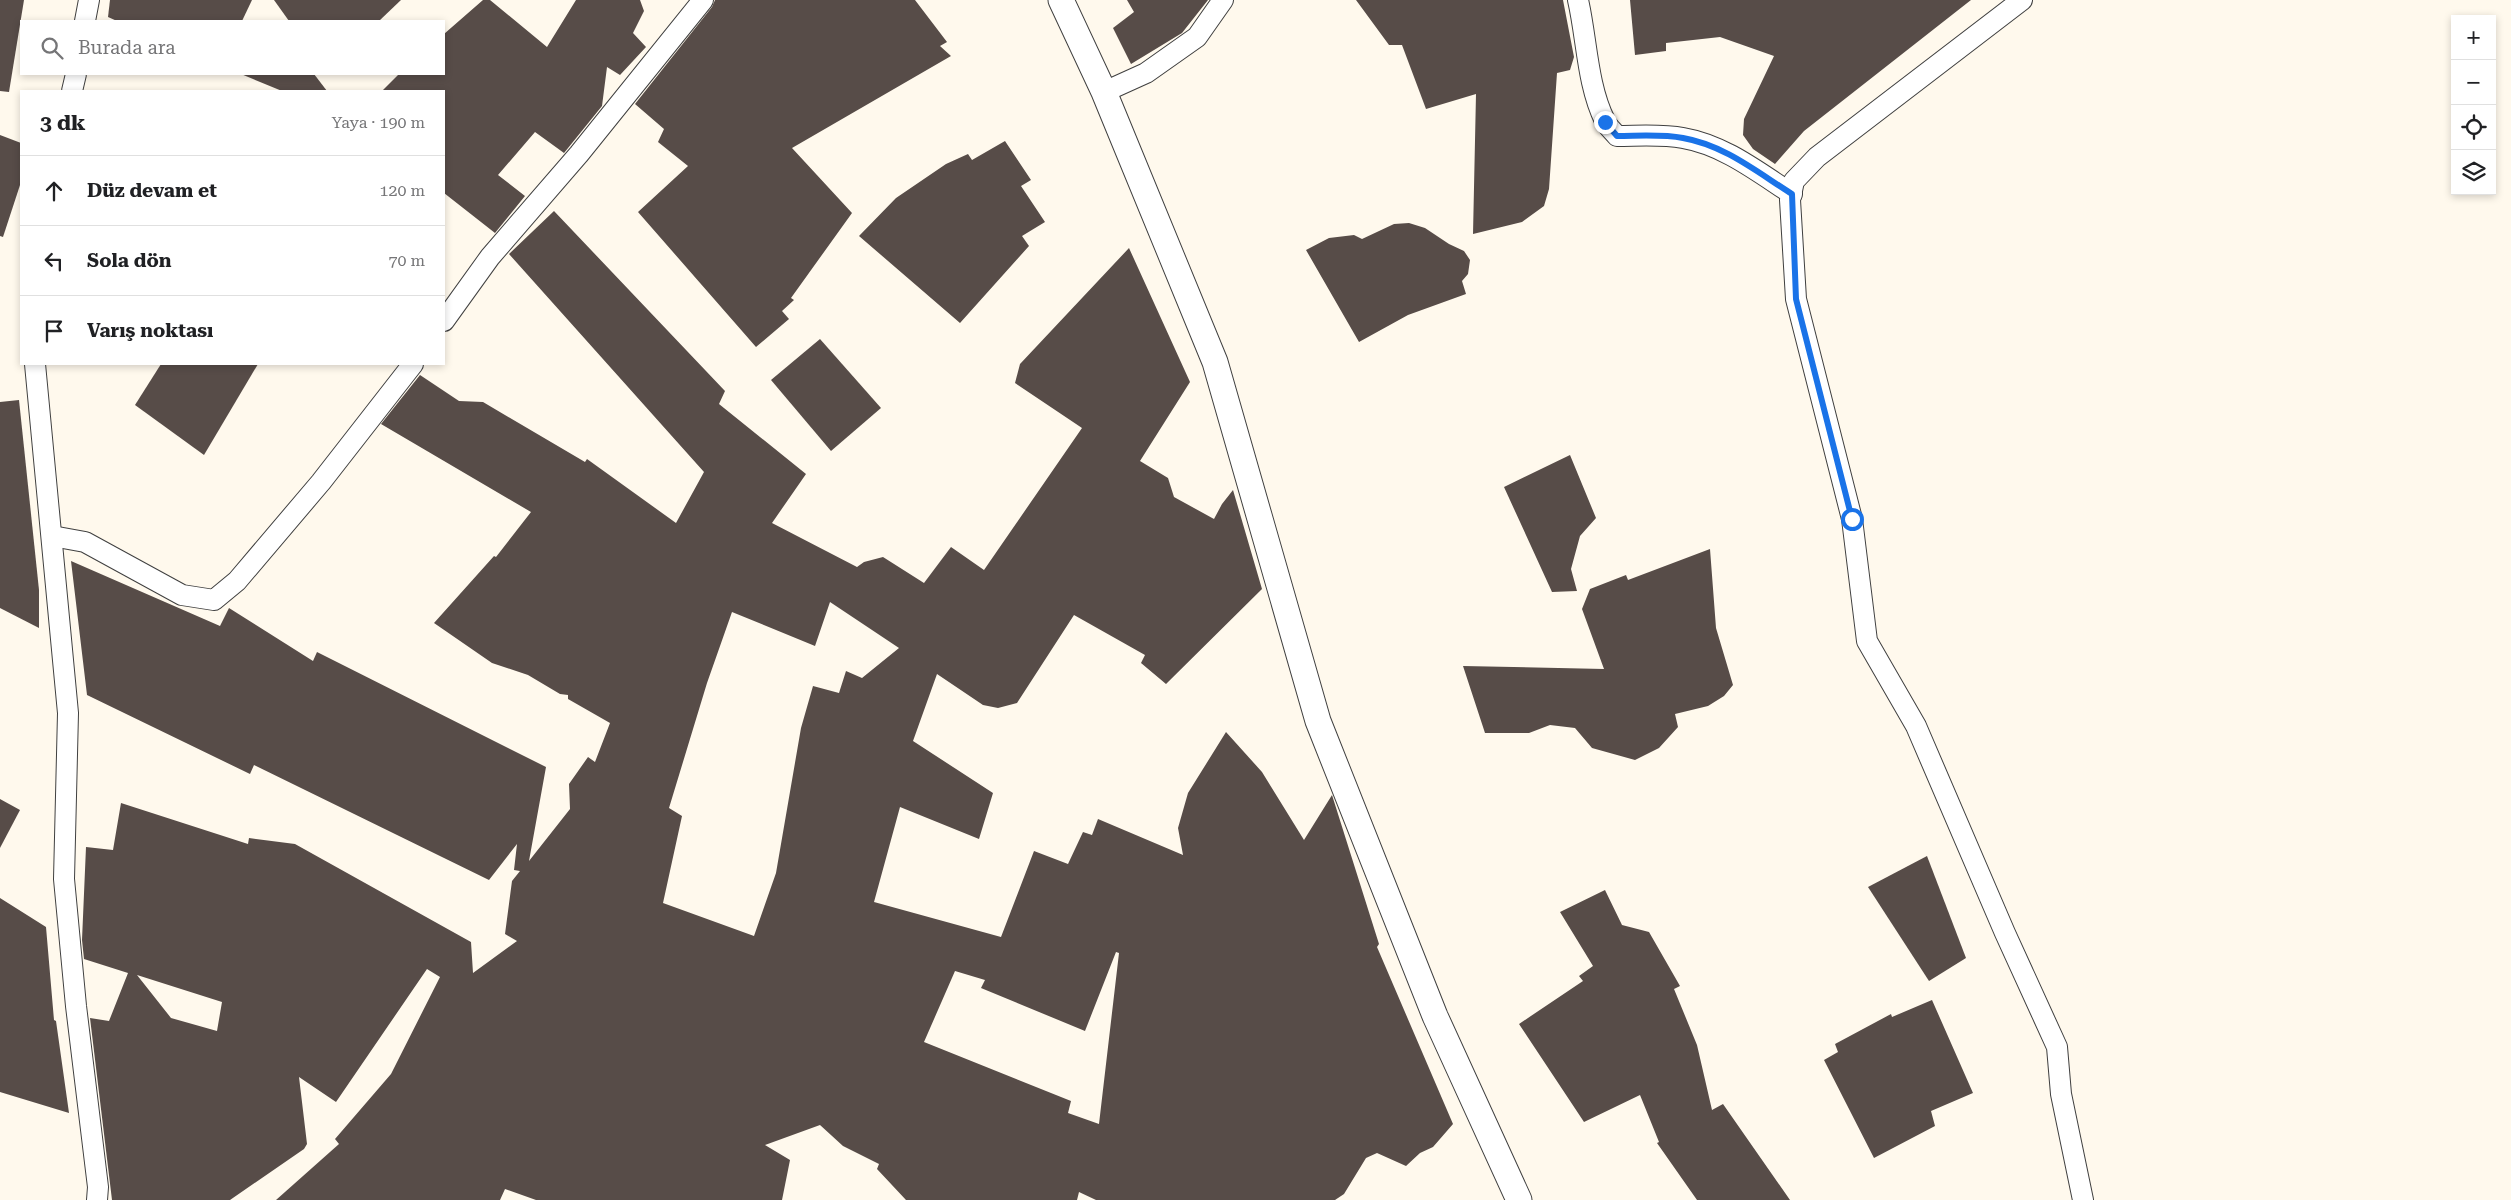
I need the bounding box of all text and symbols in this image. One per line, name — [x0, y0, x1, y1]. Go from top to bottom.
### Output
map controls — [2451, 15, 2496, 195]
button: + — [2451, 15, 2496, 60]
search box — [20, 20, 445, 75]
icon: search — [38, 34, 66, 62]
text: Burada ara — [78, 36, 176, 59]
button: − — [2451, 60, 2496, 105]
button: locate — [2451, 105, 2496, 150]
text: 3 dk — [40, 111, 86, 135]
route end — [1594, 111, 1617, 134]
text: Yaya · 190 m — [332, 113, 425, 132]
button: layers — [2451, 150, 2496, 195]
icon: ahead — [40, 177, 68, 205]
text: Düz devam et — [87, 179, 217, 202]
text: 120 m — [379, 181, 425, 200]
icon: left — [40, 247, 68, 275]
text: Sola dön — [87, 249, 172, 272]
text: 70 m — [388, 251, 425, 270]
icon: arrive — [40, 317, 68, 345]
text: Varış noktası — [87, 319, 213, 342]
route start — [1841, 508, 1864, 531]

